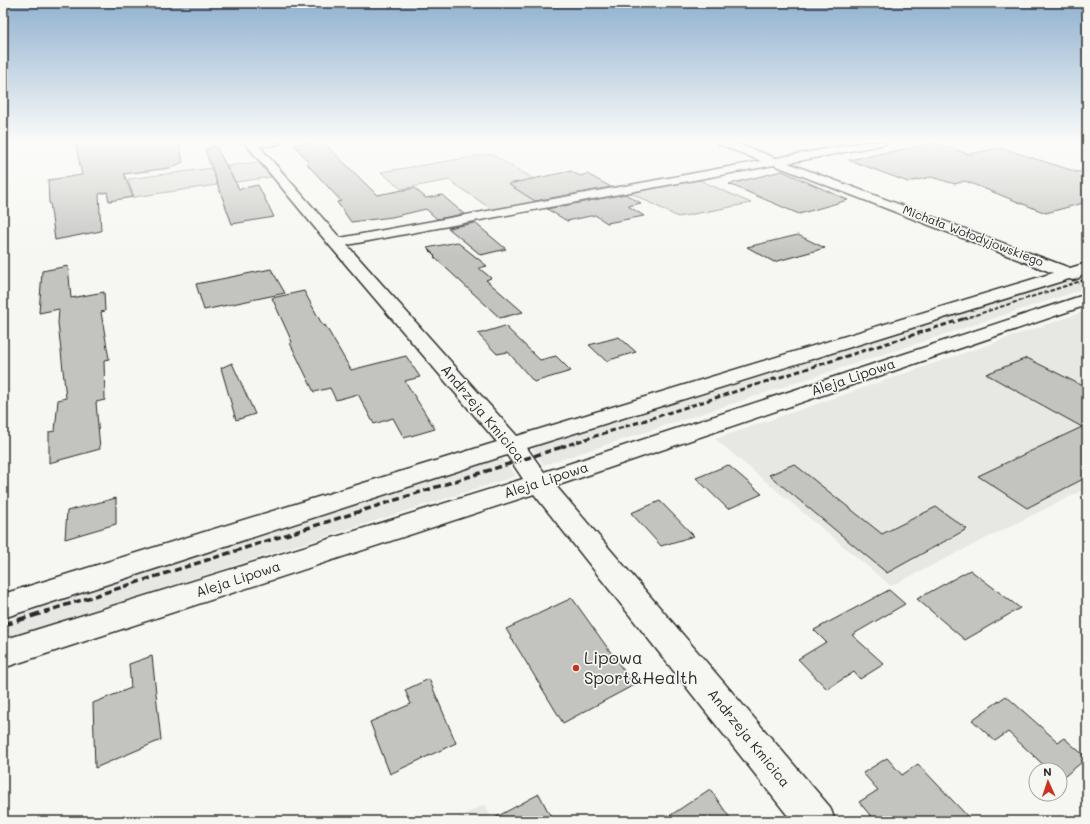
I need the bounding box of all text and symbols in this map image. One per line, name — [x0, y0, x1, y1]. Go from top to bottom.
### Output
street label: Michała Wołodyjowskiego — [901, 201, 1046, 269]
street label: Aleja Lipowa — [808, 353, 898, 400]
street label: Andrzeja Kmicica — [437, 360, 530, 465]
street label: Aleja Lipowa — [501, 457, 591, 502]
street label: Aleja Lipowa — [193, 556, 283, 601]
place label: Lipowa Sport&Health — [584, 646, 697, 688]
marker: Lipowa Sport&Health — [571, 663, 581, 673]
street label: Andrzeja Kmicica — [704, 685, 795, 791]
north arrow — [1028, 762, 1068, 802]
text: N — [1043, 764, 1052, 779]

